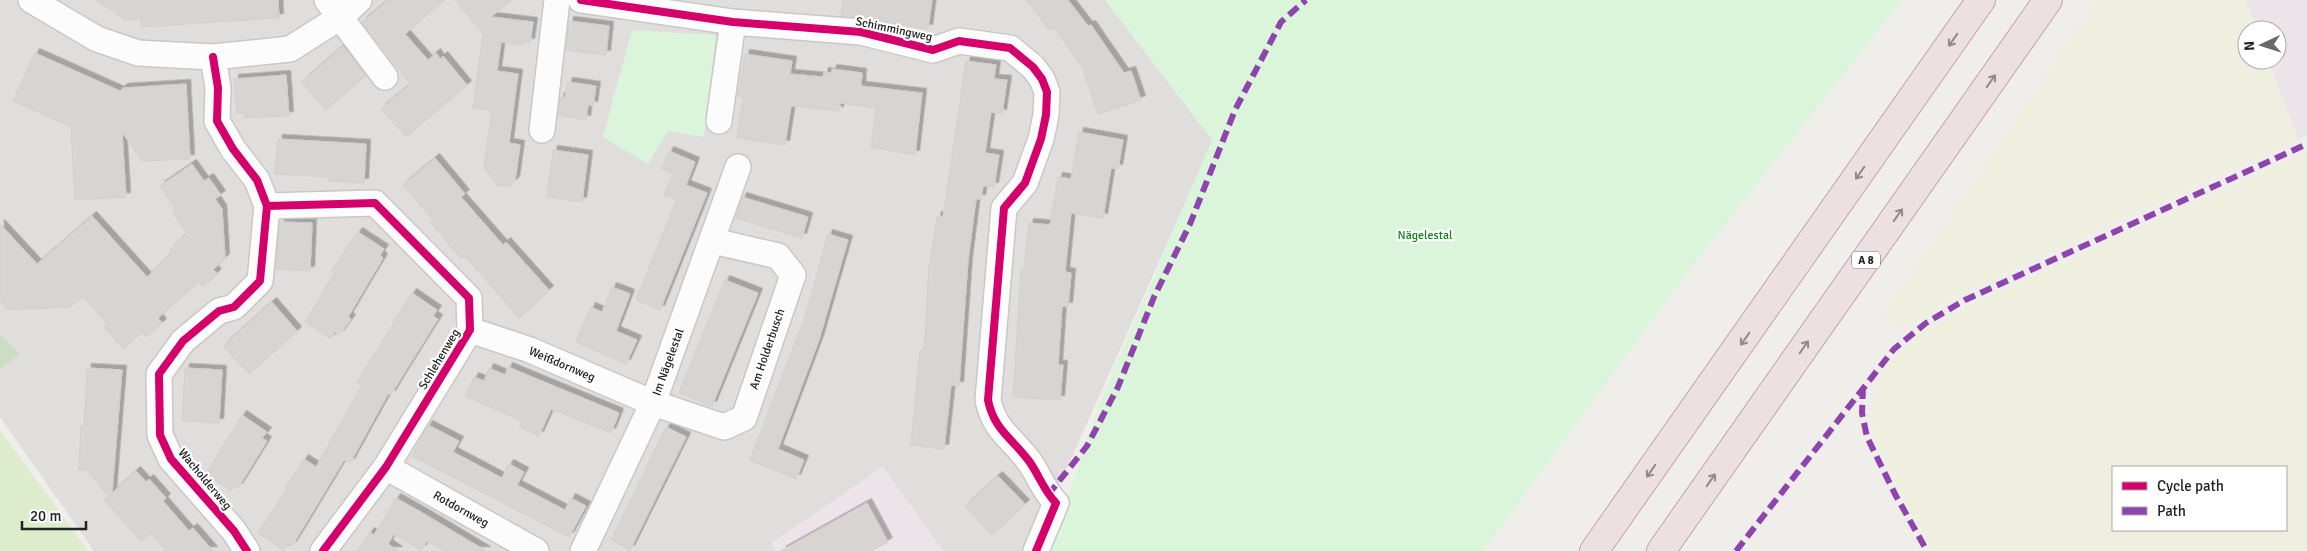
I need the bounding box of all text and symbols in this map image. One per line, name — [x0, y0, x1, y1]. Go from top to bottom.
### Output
street label: Schimmingweg — [854, 14, 934, 45]
north arrow — [2237, 20, 2287, 70]
one-way arrow — [1948, 33, 1958, 47]
text: N — [2241, 40, 2258, 51]
one-way arrow — [1986, 74, 1996, 88]
one-way arrow — [1855, 166, 1865, 180]
one-way arrow — [1893, 208, 1903, 222]
park label: Nägelestal — [1398, 228, 1453, 243]
road number: A 8 — [1852, 252, 1880, 268]
street label: Am Holderbusch — [747, 307, 788, 392]
street label: Schlehenweg — [415, 326, 463, 392]
street label: Im Nägelestal — [649, 326, 688, 398]
one-way arrow — [1739, 332, 1750, 345]
one-way arrow — [1799, 341, 1809, 355]
street label: Weißdornweg — [526, 344, 597, 385]
street label: Wacholderweg — [175, 446, 235, 513]
one-way arrow — [1645, 464, 1656, 477]
legend — [2112, 466, 2287, 531]
one-way arrow — [1706, 473, 1716, 487]
text: Cycle path — [2157, 477, 2224, 495]
street label: Rotdornweg — [430, 488, 491, 531]
scale bar — [22, 498, 86, 530]
text: Path — [2157, 502, 2186, 520]
text: 20 m — [30, 507, 61, 525]

